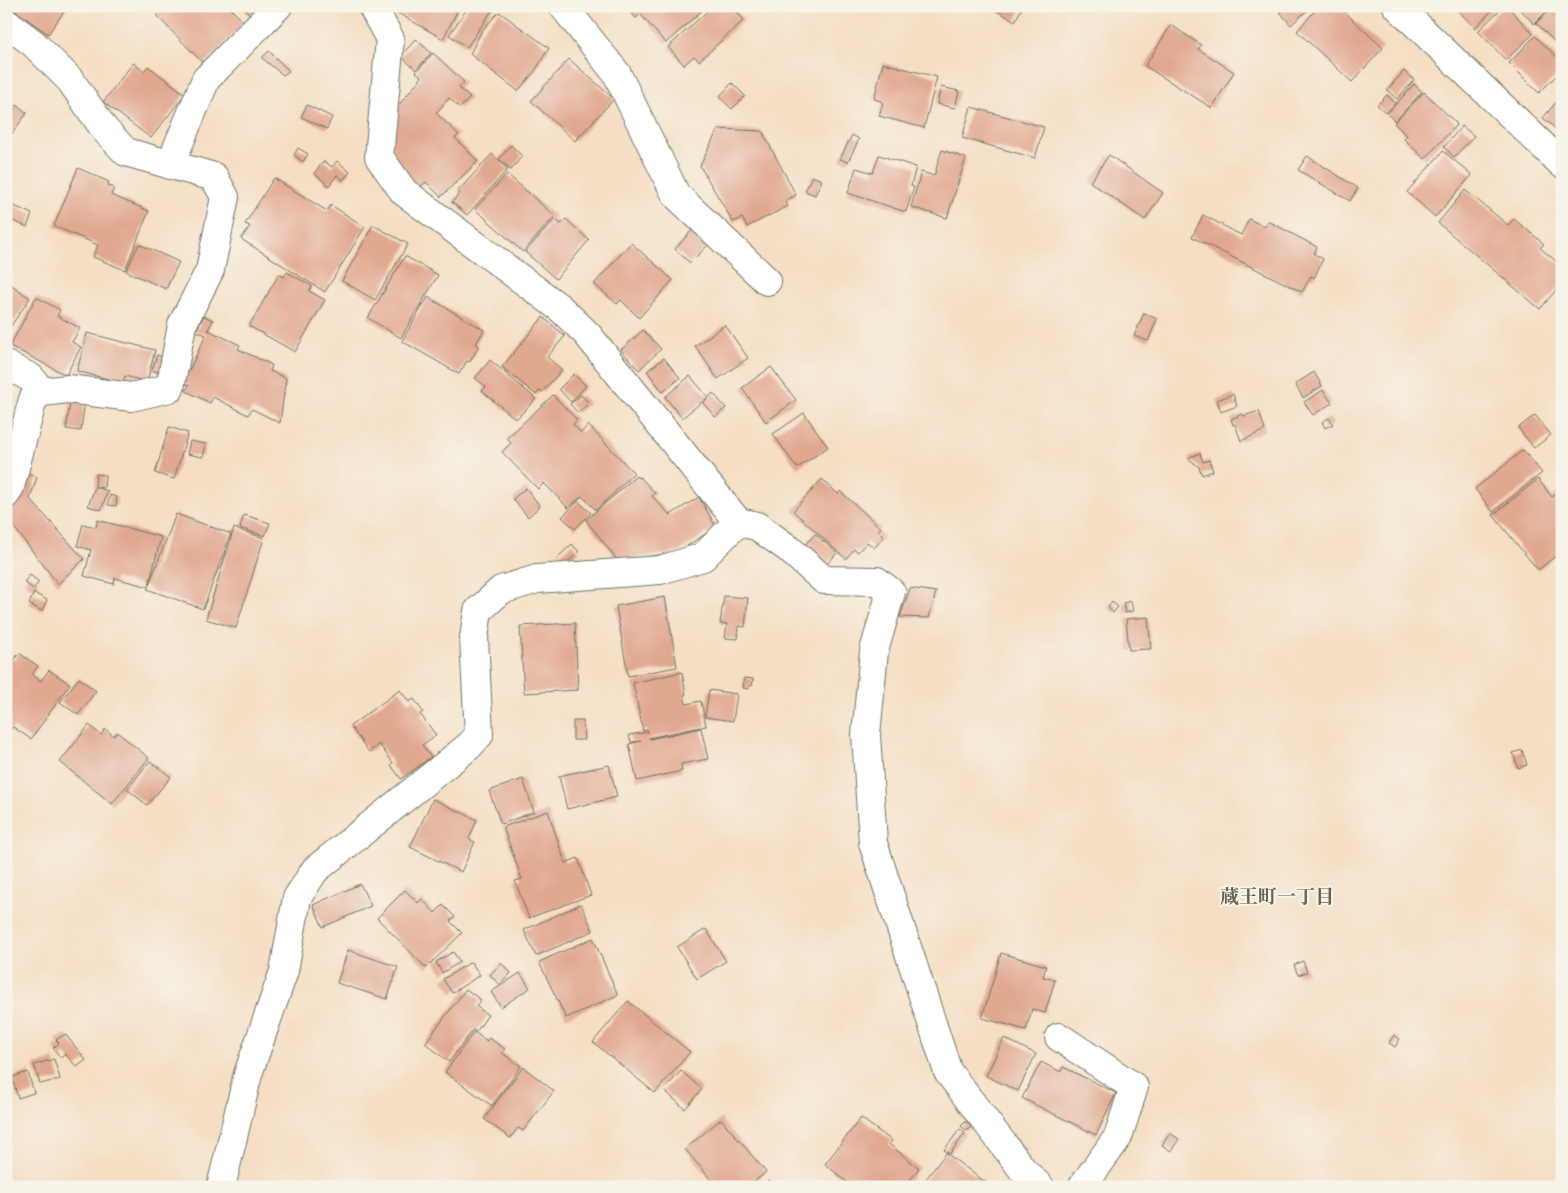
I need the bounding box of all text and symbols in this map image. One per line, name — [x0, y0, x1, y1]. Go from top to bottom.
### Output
district label: 蔵王町一丁目 — [1220, 885, 1334, 909]

